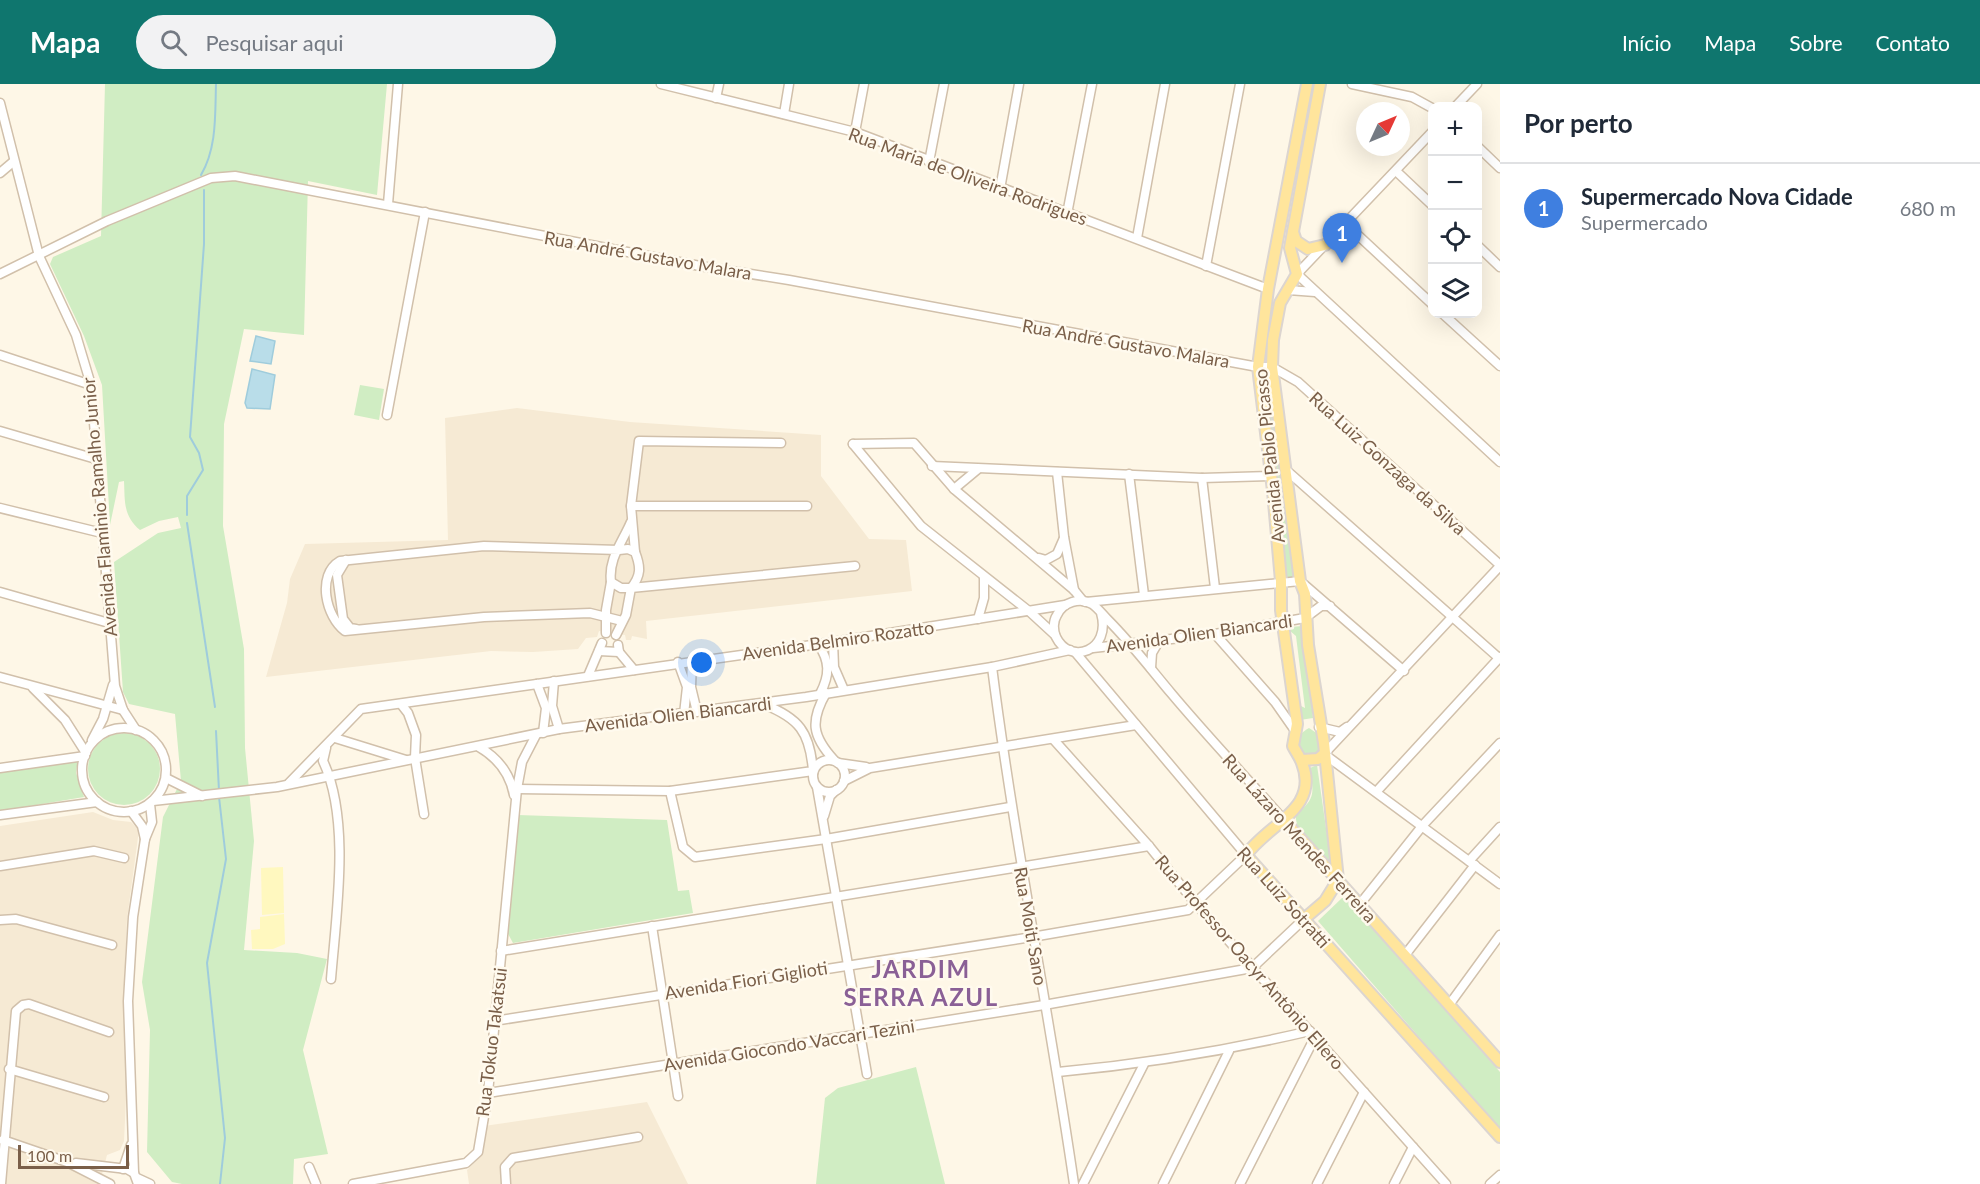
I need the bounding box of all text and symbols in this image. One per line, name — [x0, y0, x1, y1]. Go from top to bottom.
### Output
search box — [136, 15, 556, 69]
text: Mapa — [30, 25, 100, 59]
icon: search — [157, 26, 190, 59]
text: Pesquisar aqui — [205, 29, 344, 56]
text: Início — [1622, 30, 1671, 55]
text: Mapa — [1704, 30, 1756, 55]
text: Sobre — [1789, 30, 1842, 55]
text: Contato — [1875, 30, 1950, 55]
north arrow — [1356, 102, 1410, 156]
map controls — [1428, 102, 1482, 318]
button: + — [1428, 102, 1482, 156]
text: Por perto — [1524, 107, 1633, 139]
street label: Rua Maria de Oliveira Rodrigues — [846, 122, 1091, 230]
button: − — [1428, 156, 1482, 210]
text: Supermercado Nova Cidade — [1581, 183, 1853, 210]
text: 1 — [1538, 196, 1549, 220]
text: 680 m — [1900, 196, 1956, 220]
button: locate — [1428, 210, 1482, 264]
text: Supermercado — [1581, 210, 1708, 234]
pin: 1 — [1322, 214, 1362, 263]
street label: Rua André Gustavo Malara — [543, 226, 753, 284]
button: layers — [1428, 264, 1482, 318]
street label: Rua André Gustavo Malara — [1021, 314, 1231, 372]
street label: Avenida Pablo Picasso — [1249, 368, 1289, 544]
street label: Avenida Flaminio Ramalho Junior — [77, 376, 121, 638]
street label: Rua Luiz Gonzaga da Silva — [1305, 387, 1471, 539]
street label: Avenida Olien Biancardi — [1104, 609, 1294, 657]
street label: Avenida Belmiro Rozatto — [741, 616, 935, 664]
your location — [687, 648, 716, 677]
street label: Avenida Olien Biancardi — [583, 692, 773, 736]
street label: Rua Lázaro Mendes Ferreira — [1218, 749, 1382, 927]
street label: Rua Luiz Sotratti — [1233, 842, 1335, 952]
street label: Rua Professor Oacyr Antônio Ellero — [1151, 850, 1349, 1074]
street label: Rua Moiti Sano — [1010, 865, 1052, 987]
district label: JARDIM SERRA AZUL — [843, 954, 999, 1011]
street label: Avenida Fiori Giglioti — [663, 956, 829, 1004]
street label: Rua Tokuo Takatsui — [471, 966, 511, 1118]
street label: Avenida Giocondo Vaccari Tezini — [662, 1014, 916, 1076]
scale bar — [18, 1142, 129, 1170]
text: 100 m — [27, 1146, 72, 1165]

